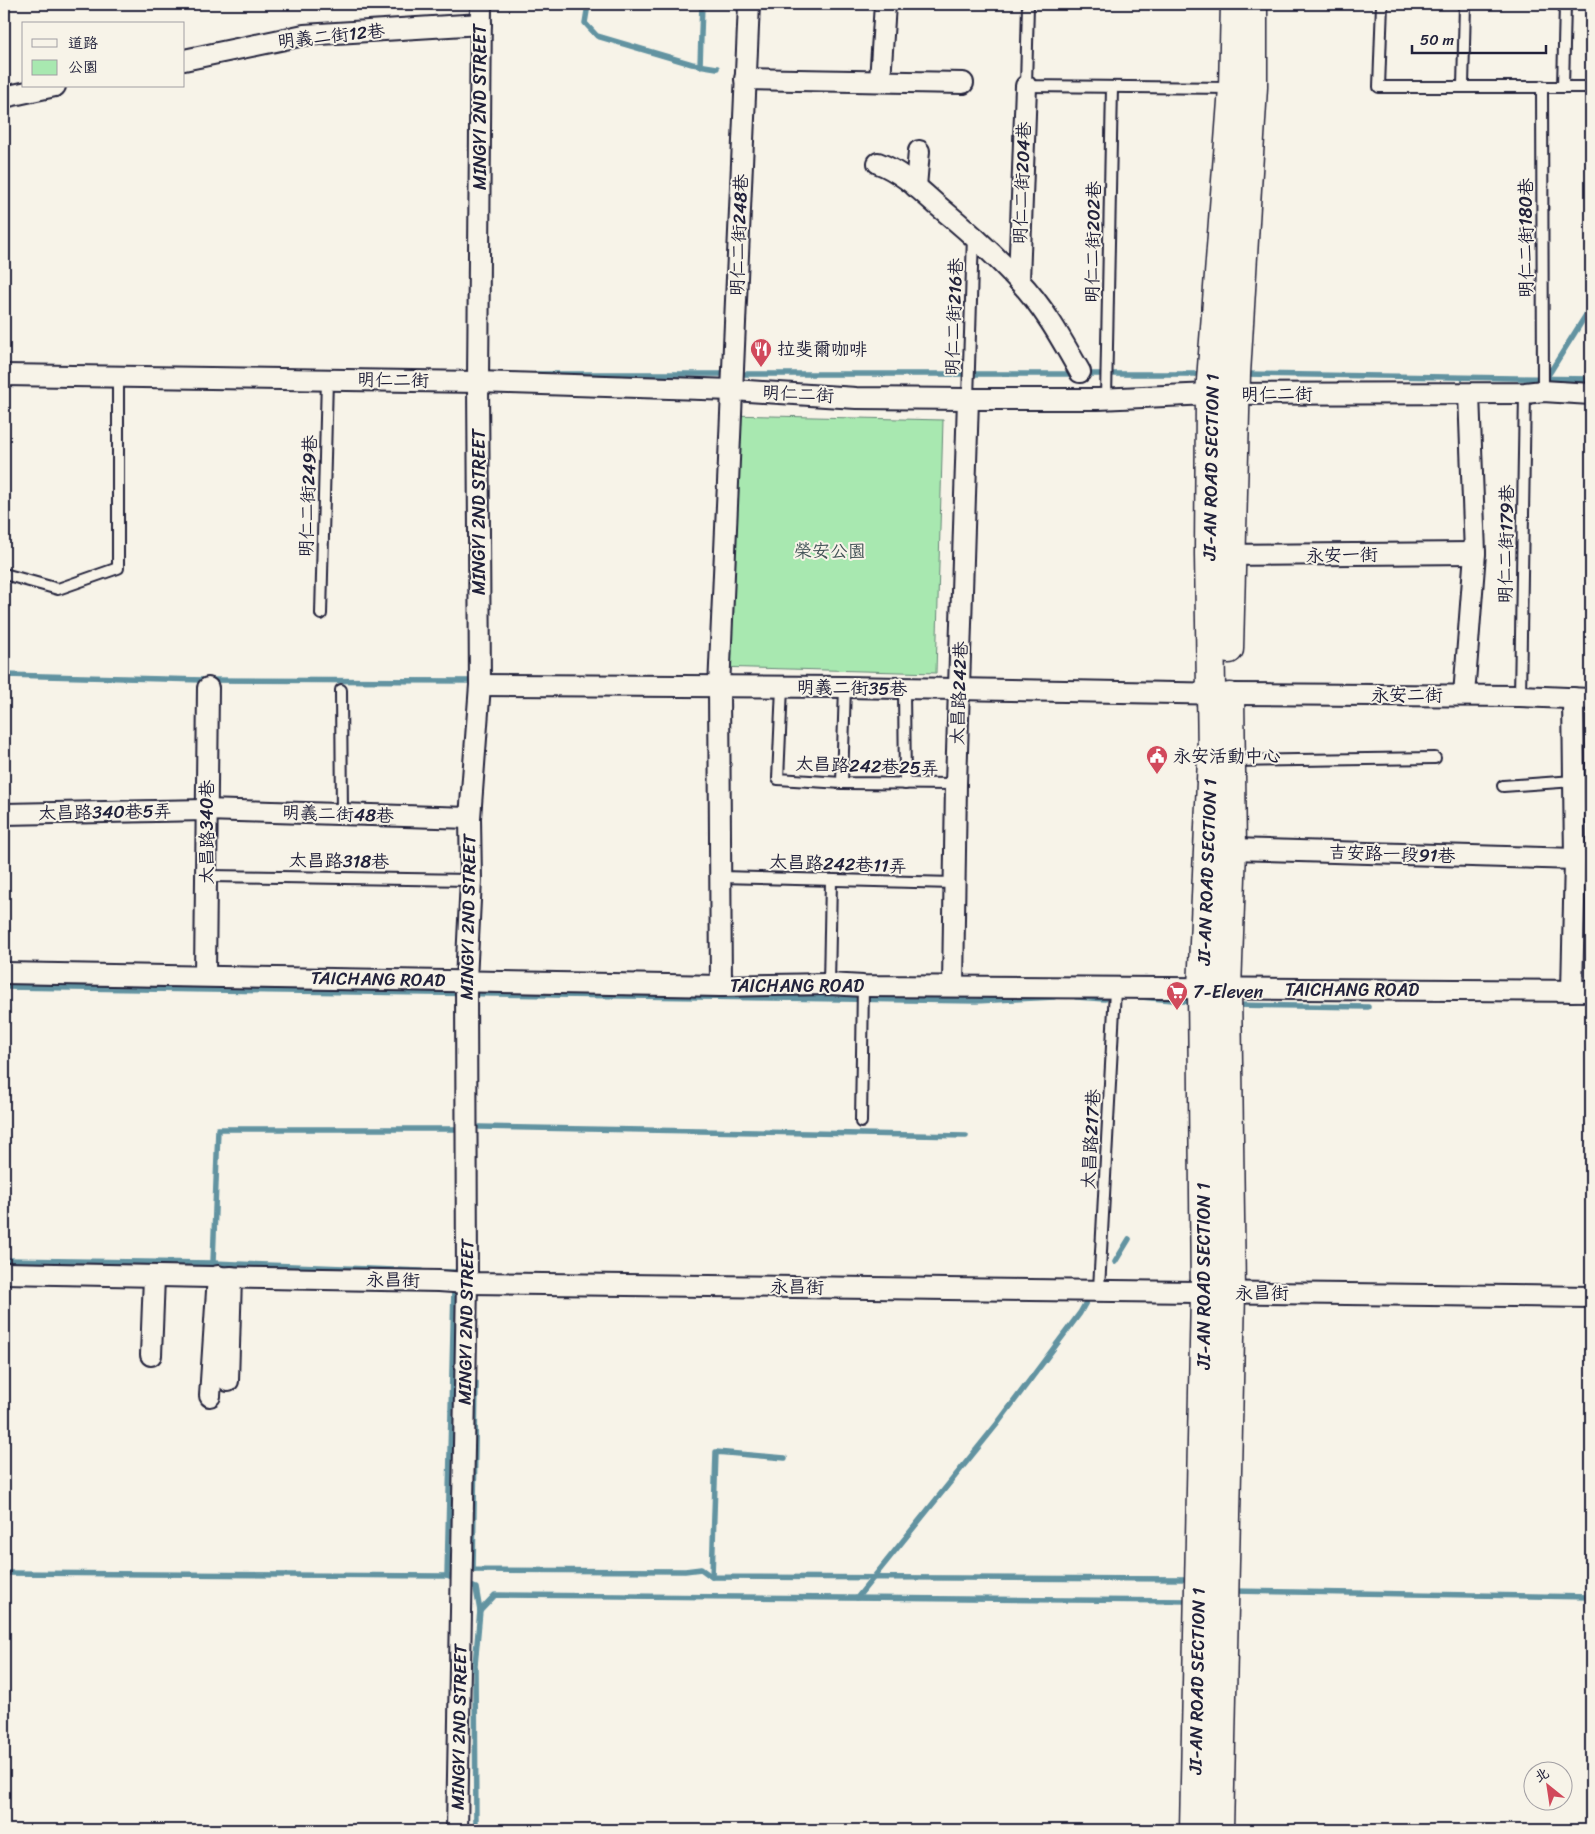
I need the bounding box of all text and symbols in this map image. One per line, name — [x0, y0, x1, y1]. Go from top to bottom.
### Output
street label: 明義二街12巷 — [276, 14, 386, 58]
legend — [22, 22, 185, 88]
scale bar — [1412, 22, 1546, 54]
street label: MINGYI 2ND STREET — [464, 23, 496, 190]
text: 50 m — [1420, 27, 1455, 53]
text: 道路 — [68, 30, 98, 56]
text: 公園 — [68, 54, 98, 80]
street label: 明仁二街204巷 — [1004, 121, 1040, 245]
street label: 明仁二街248巷 — [721, 173, 757, 297]
street label: 明仁二街180巷 — [1510, 178, 1542, 298]
street label: 明仁二街202巷 — [1076, 181, 1110, 303]
street label: 明仁二街216巷 — [936, 257, 972, 377]
place label: 拉斐爾咖啡 — [777, 333, 867, 365]
restaurant icon: 拉斐爾咖啡 — [749, 337, 773, 368]
street label: 明仁二街 — [357, 363, 429, 397]
street label: JI-AN ROAD SECTION 1 — [1193, 373, 1229, 562]
street label: 明仁二街 — [761, 376, 835, 412]
street label: 明仁二街 — [1241, 378, 1313, 410]
street label: MINGYI 2ND STREET — [463, 428, 495, 595]
street label: 明仁二街249巷 — [290, 434, 326, 558]
street label: 明仁二街179巷 — [1489, 484, 1523, 604]
park label: 榮安公園 — [794, 535, 866, 567]
street label: 永安一街 — [1306, 538, 1378, 572]
street label: 太昌路242巷 — [941, 640, 977, 746]
street label: 明義二街35巷 — [796, 671, 908, 705]
street label: 永安二街 — [1371, 679, 1443, 711]
place label: 永安活動中心 — [1173, 740, 1281, 772]
public building icon: 永安活動中心 — [1145, 744, 1169, 775]
street label: 太昌路242巷25弄 — [795, 748, 939, 784]
street label: JI-AN ROAD SECTION 1 — [1188, 778, 1226, 967]
street label: 太昌路340巷 — [191, 780, 223, 884]
street label: 太昌路340巷5弄 — [38, 795, 172, 829]
street label: 明義二街48巷 — [281, 796, 395, 832]
street label: MINGYI 2ND STREET — [451, 833, 485, 1000]
street label: 吉安路一段91巷 — [1328, 836, 1456, 872]
street label: 太昌路318巷 — [288, 844, 390, 878]
street label: 太昌路242巷11弄 — [769, 846, 907, 882]
street label: TAICHANG ROAD — [311, 962, 446, 996]
street label: TAICHANG ROAD — [730, 970, 864, 1002]
street label: TAICHANG ROAD — [1285, 974, 1419, 1006]
place label: 7-Eleven — [1193, 976, 1264, 1008]
supermarket icon: 7-Eleven — [1165, 980, 1189, 1011]
street label: 太昌路217巷 — [1072, 1088, 1110, 1190]
street label: JI-AN ROAD SECTION 1 — [1188, 1182, 1220, 1370]
street label: MINGYI 2ND STREET — [449, 1238, 483, 1405]
street label: 永昌街 — [366, 1264, 420, 1296]
street label: 永昌街 — [770, 1271, 824, 1303]
street label: 永昌街 — [1235, 1277, 1289, 1309]
street label: JI-AN ROAD SECTION 1 — [1179, 1587, 1215, 1776]
street label: MINGYI 2ND STREET — [442, 1643, 476, 1810]
text: 北 — [1529, 1761, 1554, 1790]
north arrow — [1522, 1762, 1572, 1812]

